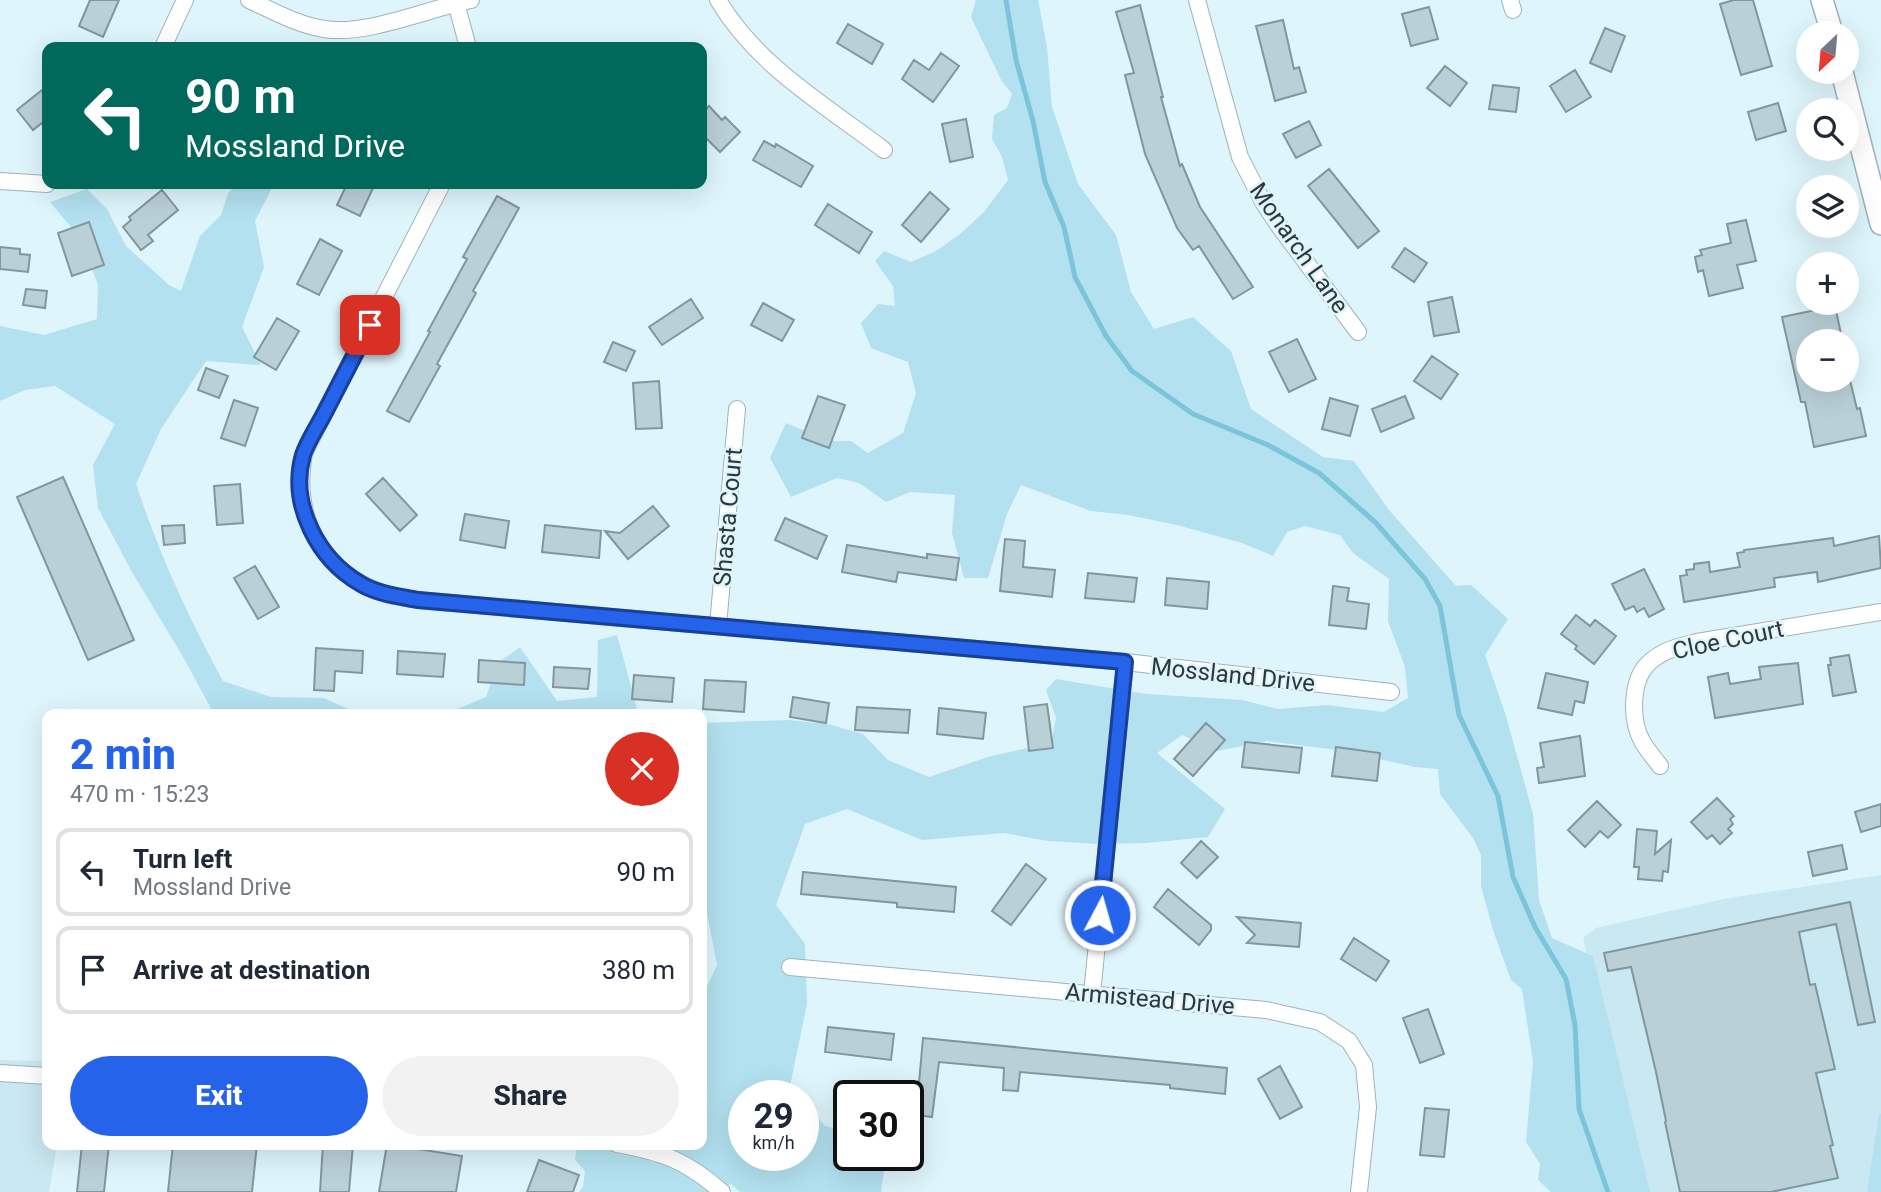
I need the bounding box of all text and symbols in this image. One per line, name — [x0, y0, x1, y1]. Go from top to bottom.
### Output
north arrow — [1796, 21, 1858, 84]
map controls — [1796, 21, 1859, 392]
text: 90 m — [185, 68, 296, 125]
icon: left — [70, 70, 161, 161]
button: search — [1796, 98, 1859, 161]
text: Mossland Drive — [185, 127, 405, 165]
button: layers — [1796, 175, 1859, 238]
street label: Monarch Lane — [1244, 177, 1354, 319]
button: + — [1796, 252, 1859, 315]
pin — [340, 295, 400, 355]
icon: arrive — [351, 306, 389, 344]
button: − — [1796, 329, 1859, 392]
street label: Shasta Court — [708, 446, 748, 587]
street label: Cloe Court — [1670, 615, 1786, 665]
street label: Mossland Drive — [1150, 652, 1316, 698]
text: 2 min — [70, 730, 176, 779]
button: close — [605, 732, 679, 806]
text: 470 m · 15:23 — [70, 781, 209, 808]
text: Turn left — [133, 844, 232, 874]
icon: left — [74, 853, 112, 891]
text: 90 m — [617, 857, 675, 887]
text: Mossland Drive — [133, 874, 291, 901]
position arrow — [1063, 878, 1137, 952]
icon: arrive — [74, 951, 112, 989]
text: Arrive at destination — [133, 955, 370, 985]
text: 380 m — [602, 955, 675, 985]
street label: Armistead Drive — [1064, 978, 1236, 1020]
button: Exit — [70, 1056, 368, 1136]
button: Share — [382, 1056, 679, 1136]
speed limit sign: 30 — [833, 1080, 924, 1171]
text: 29 — [753, 1096, 794, 1137]
text: km/h — [752, 1132, 795, 1153]

